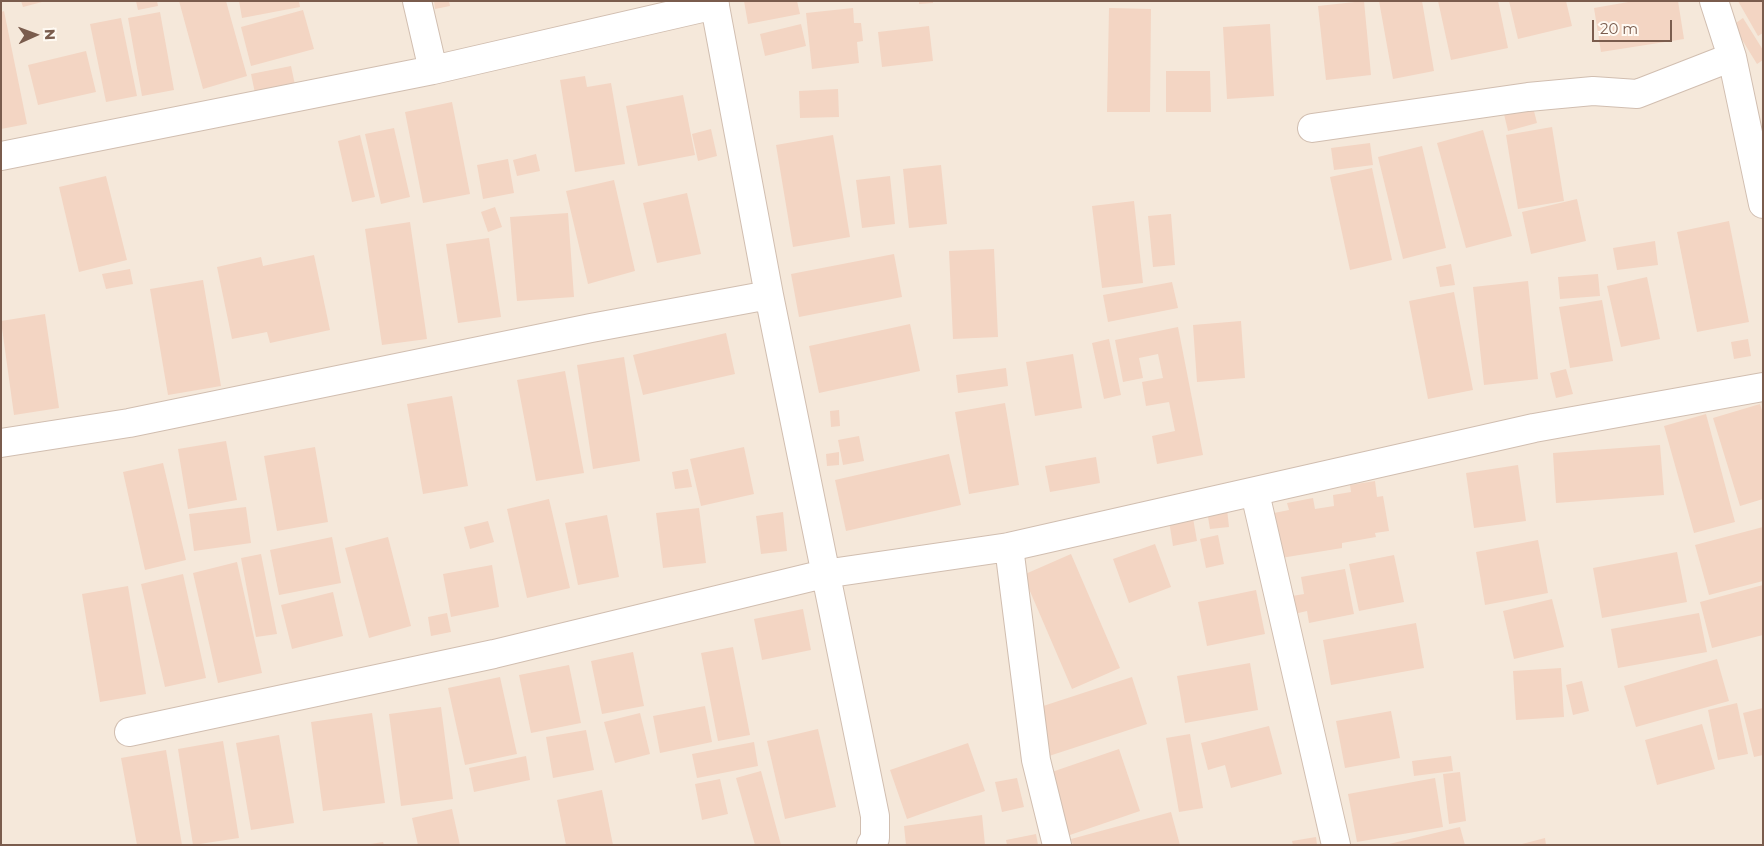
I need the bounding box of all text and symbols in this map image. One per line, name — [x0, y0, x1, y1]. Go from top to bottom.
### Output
north arrow — [10, 10, 60, 60]
scale bar — [1594, 10, 1674, 42]
text: 20 m — [1600, 19, 1638, 38]
text: N — [41, 29, 59, 40]

